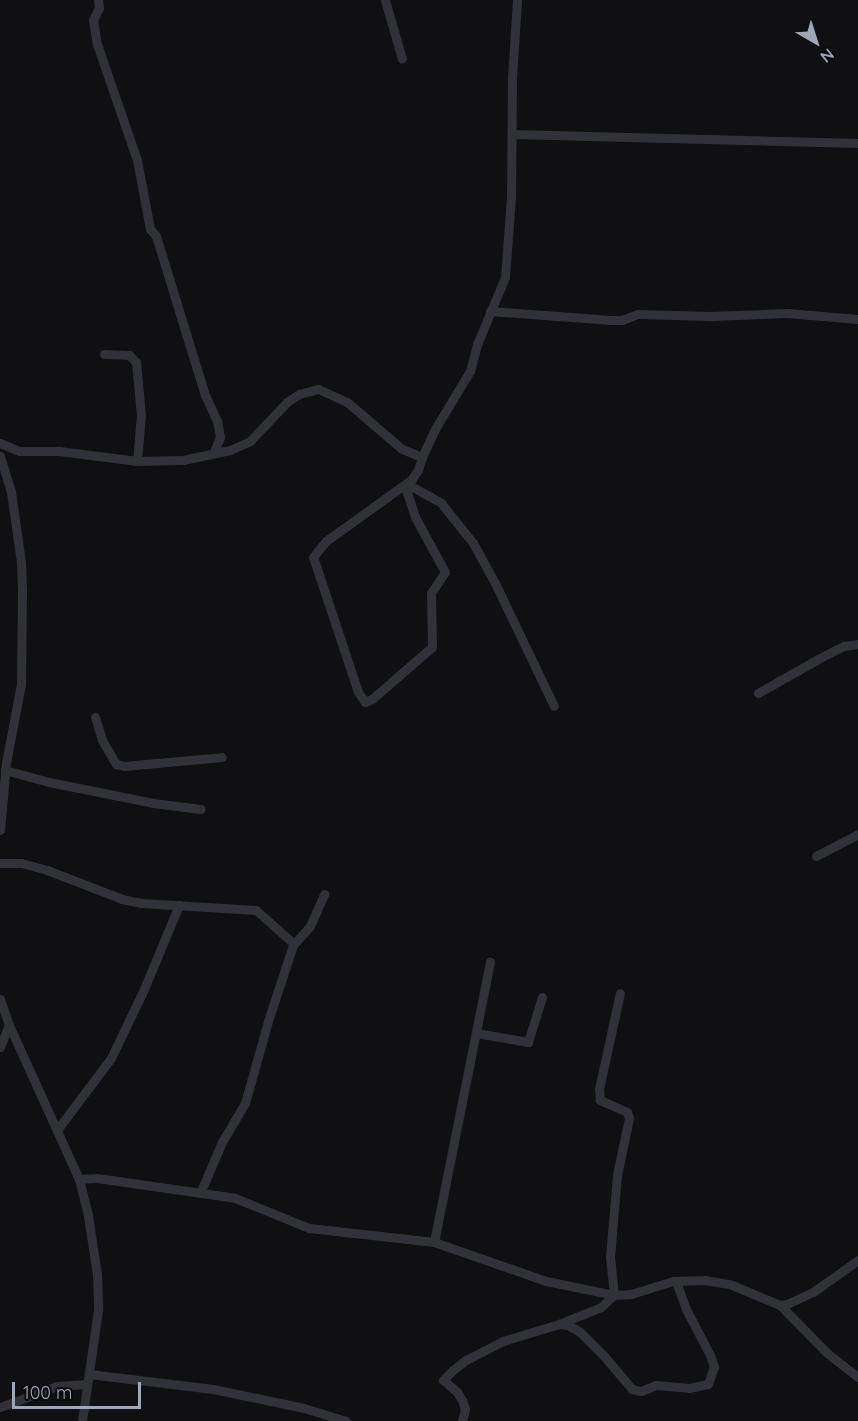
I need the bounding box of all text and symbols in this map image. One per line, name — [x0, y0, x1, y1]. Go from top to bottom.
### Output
north arrow — [786, 12, 846, 72]
text: N — [816, 45, 838, 67]
scale bar — [15, 1370, 144, 1408]
text: 100 m — [23, 1381, 72, 1404]

